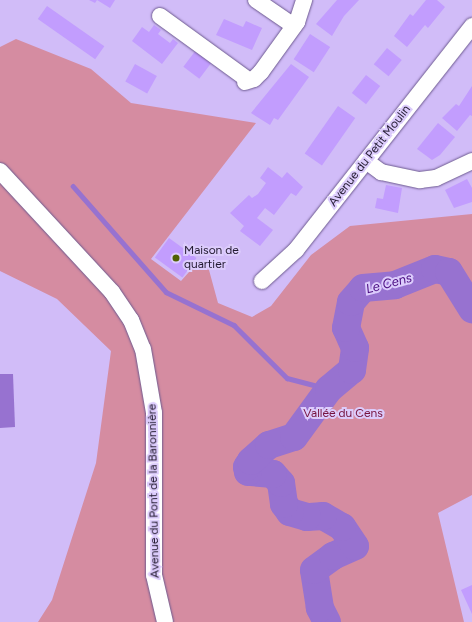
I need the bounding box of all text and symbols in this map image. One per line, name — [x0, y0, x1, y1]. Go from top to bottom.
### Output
street label: Avenue du Petit Moulin — [326, 103, 414, 209]
place label: Maison de quartier — [184, 244, 239, 272]
marker: Maison de quartier — [171, 253, 181, 263]
water label: Le Cens — [364, 270, 414, 298]
street label: Avenue du Pont de la Baronnière — [145, 404, 163, 578]
park label: Vallée du Cens — [303, 407, 383, 421]

